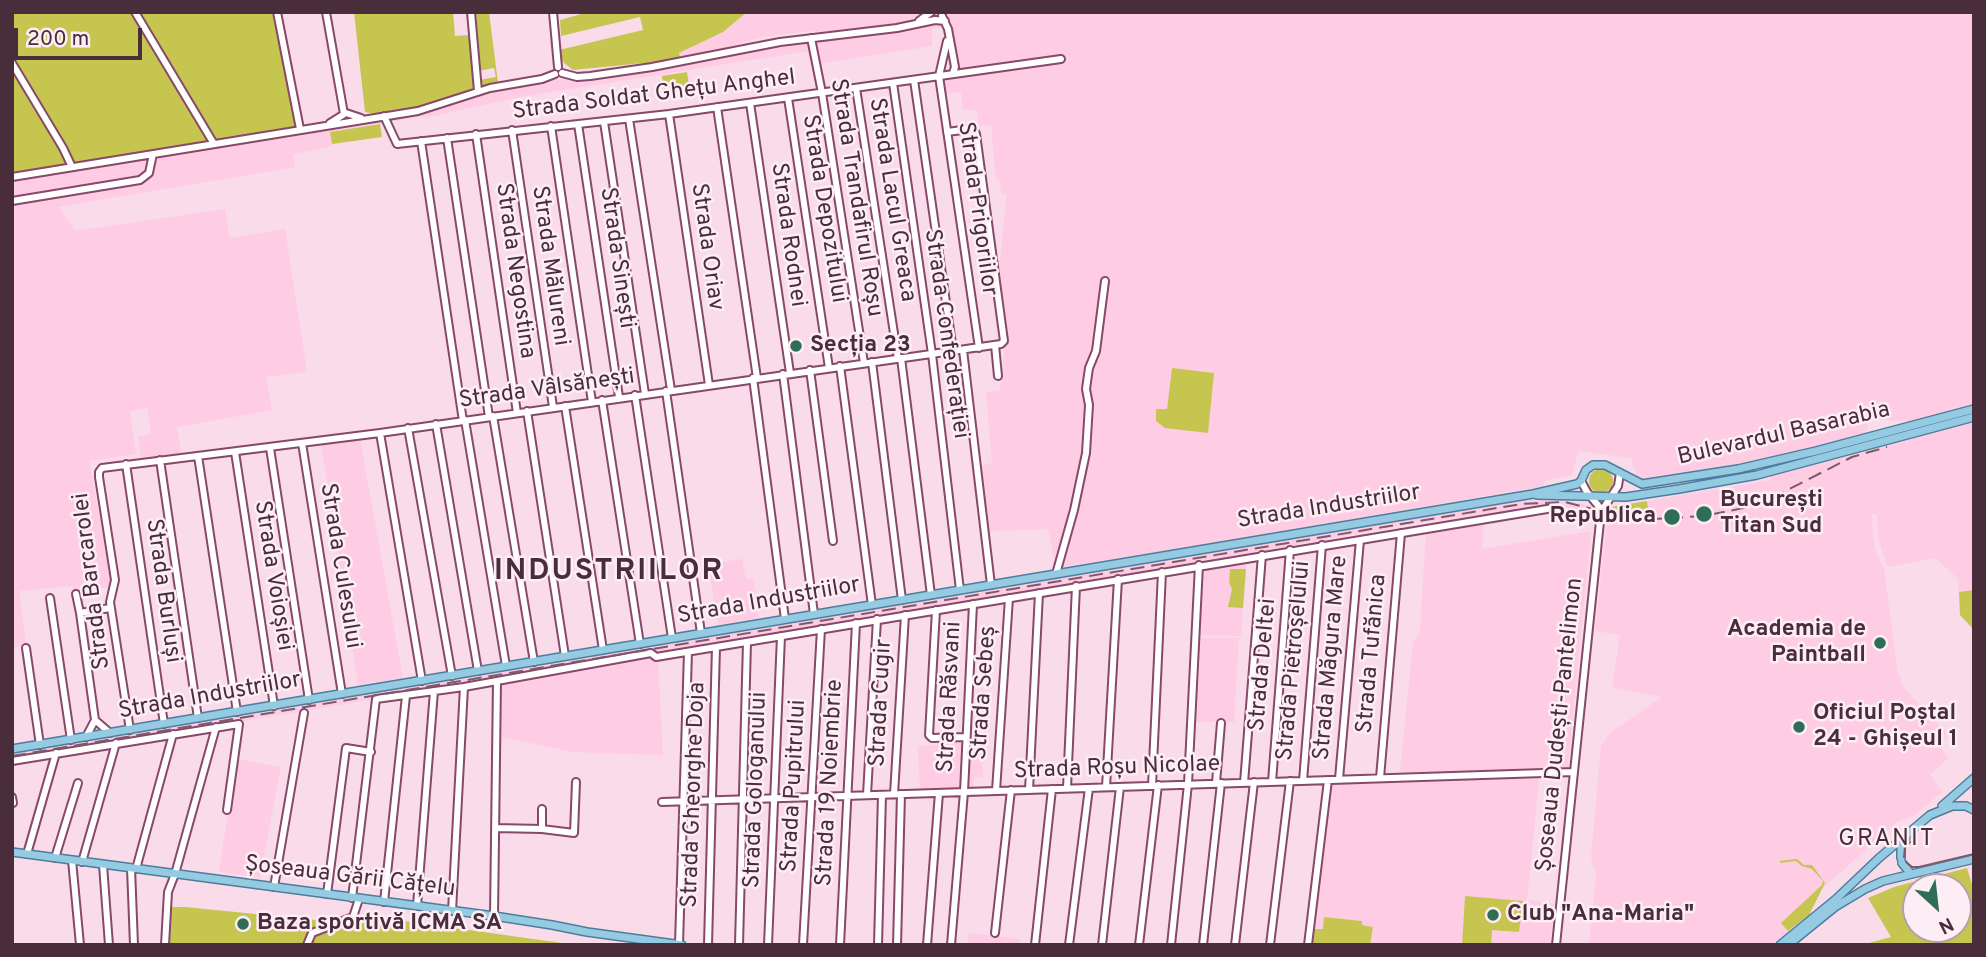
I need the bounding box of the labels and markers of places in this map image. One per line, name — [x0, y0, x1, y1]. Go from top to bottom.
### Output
place label: Secția 23 — [810, 332, 911, 360]
marker: Secția 23 — [788, 338, 804, 354]
place label: București Titan Sud — [1720, 487, 1823, 541]
place label: Republica — [1549, 503, 1656, 531]
marker: București Titan Sud — [1694, 504, 1714, 524]
marker: Republica — [1662, 507, 1682, 527]
place label: Academia de Paintball — [1727, 616, 1866, 670]
marker: Academia de Paintball — [1872, 635, 1888, 651]
place label: Oficiul Poștal 24 - Ghișeul 1 — [1813, 700, 1958, 754]
marker: Oficiul Poștal 24 - Ghișeul 1 — [1791, 719, 1807, 735]
place label: Club "Ana-Maria" — [1507, 901, 1694, 929]
marker: Club "Ana-Maria" — [1485, 907, 1501, 923]
place label: Baza sportivă ICMA SA — [257, 910, 502, 938]
marker: Baza sportivă ICMA SA — [235, 916, 251, 932]

